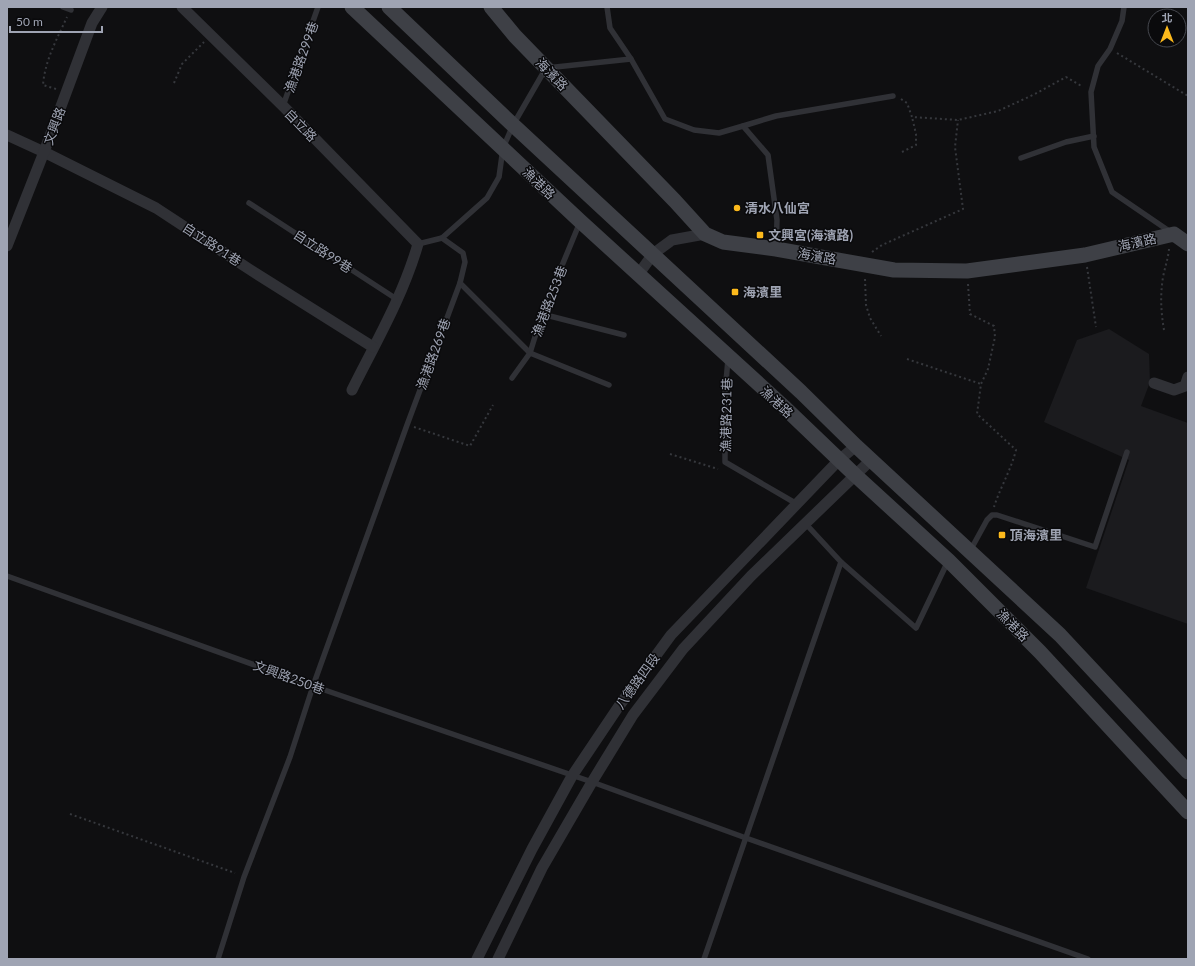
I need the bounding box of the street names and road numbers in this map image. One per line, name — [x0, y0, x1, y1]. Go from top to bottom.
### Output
street label: 漁港路299巷 — [281, 19, 321, 95]
street label: 海濱路 — [533, 54, 571, 94]
street label: 文興路 — [40, 105, 68, 147]
street label: 自立路 — [282, 105, 320, 145]
street label: 漁港路 — [519, 164, 559, 202]
street label: 自立路91巷 — [180, 219, 244, 269]
street label: 自立路99巷 — [291, 226, 355, 276]
street label: 海濱路 — [1116, 230, 1158, 254]
street label: 海濱路 — [796, 245, 838, 267]
street label: 漁港路253巷 — [528, 263, 570, 339]
street label: 漁港路269巷 — [413, 316, 453, 392]
street label: 漁港路231巷 — [717, 378, 735, 452]
street label: 漁港路 — [757, 383, 797, 421]
street label: 漁港路 — [994, 606, 1032, 644]
street label: 八德路四段 — [611, 650, 663, 712]
street label: 文興路250巷 — [251, 657, 327, 697]

